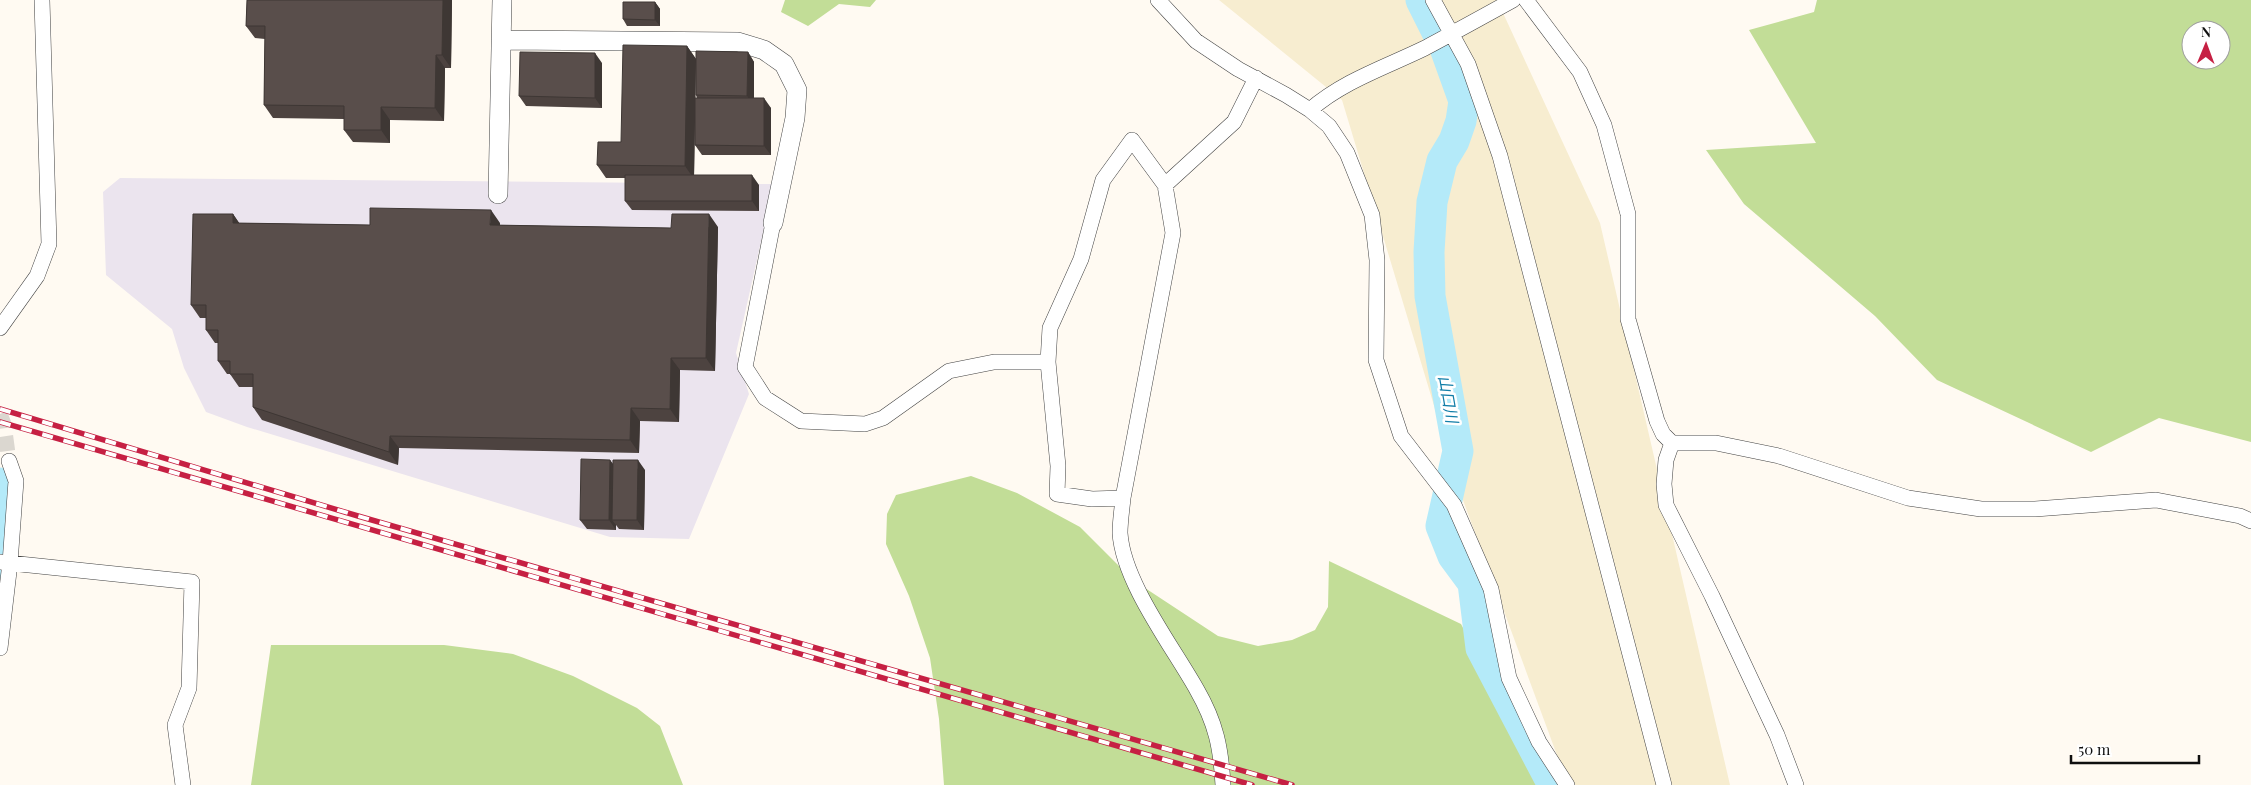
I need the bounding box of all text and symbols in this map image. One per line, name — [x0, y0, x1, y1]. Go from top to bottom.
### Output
north arrow — [2181, 20, 2231, 70]
text: N — [2201, 22, 2211, 41]
water label: 山口川 — [1434, 374, 1464, 426]
scale bar — [2071, 732, 2198, 764]
text: 50 m — [2078, 739, 2111, 759]

